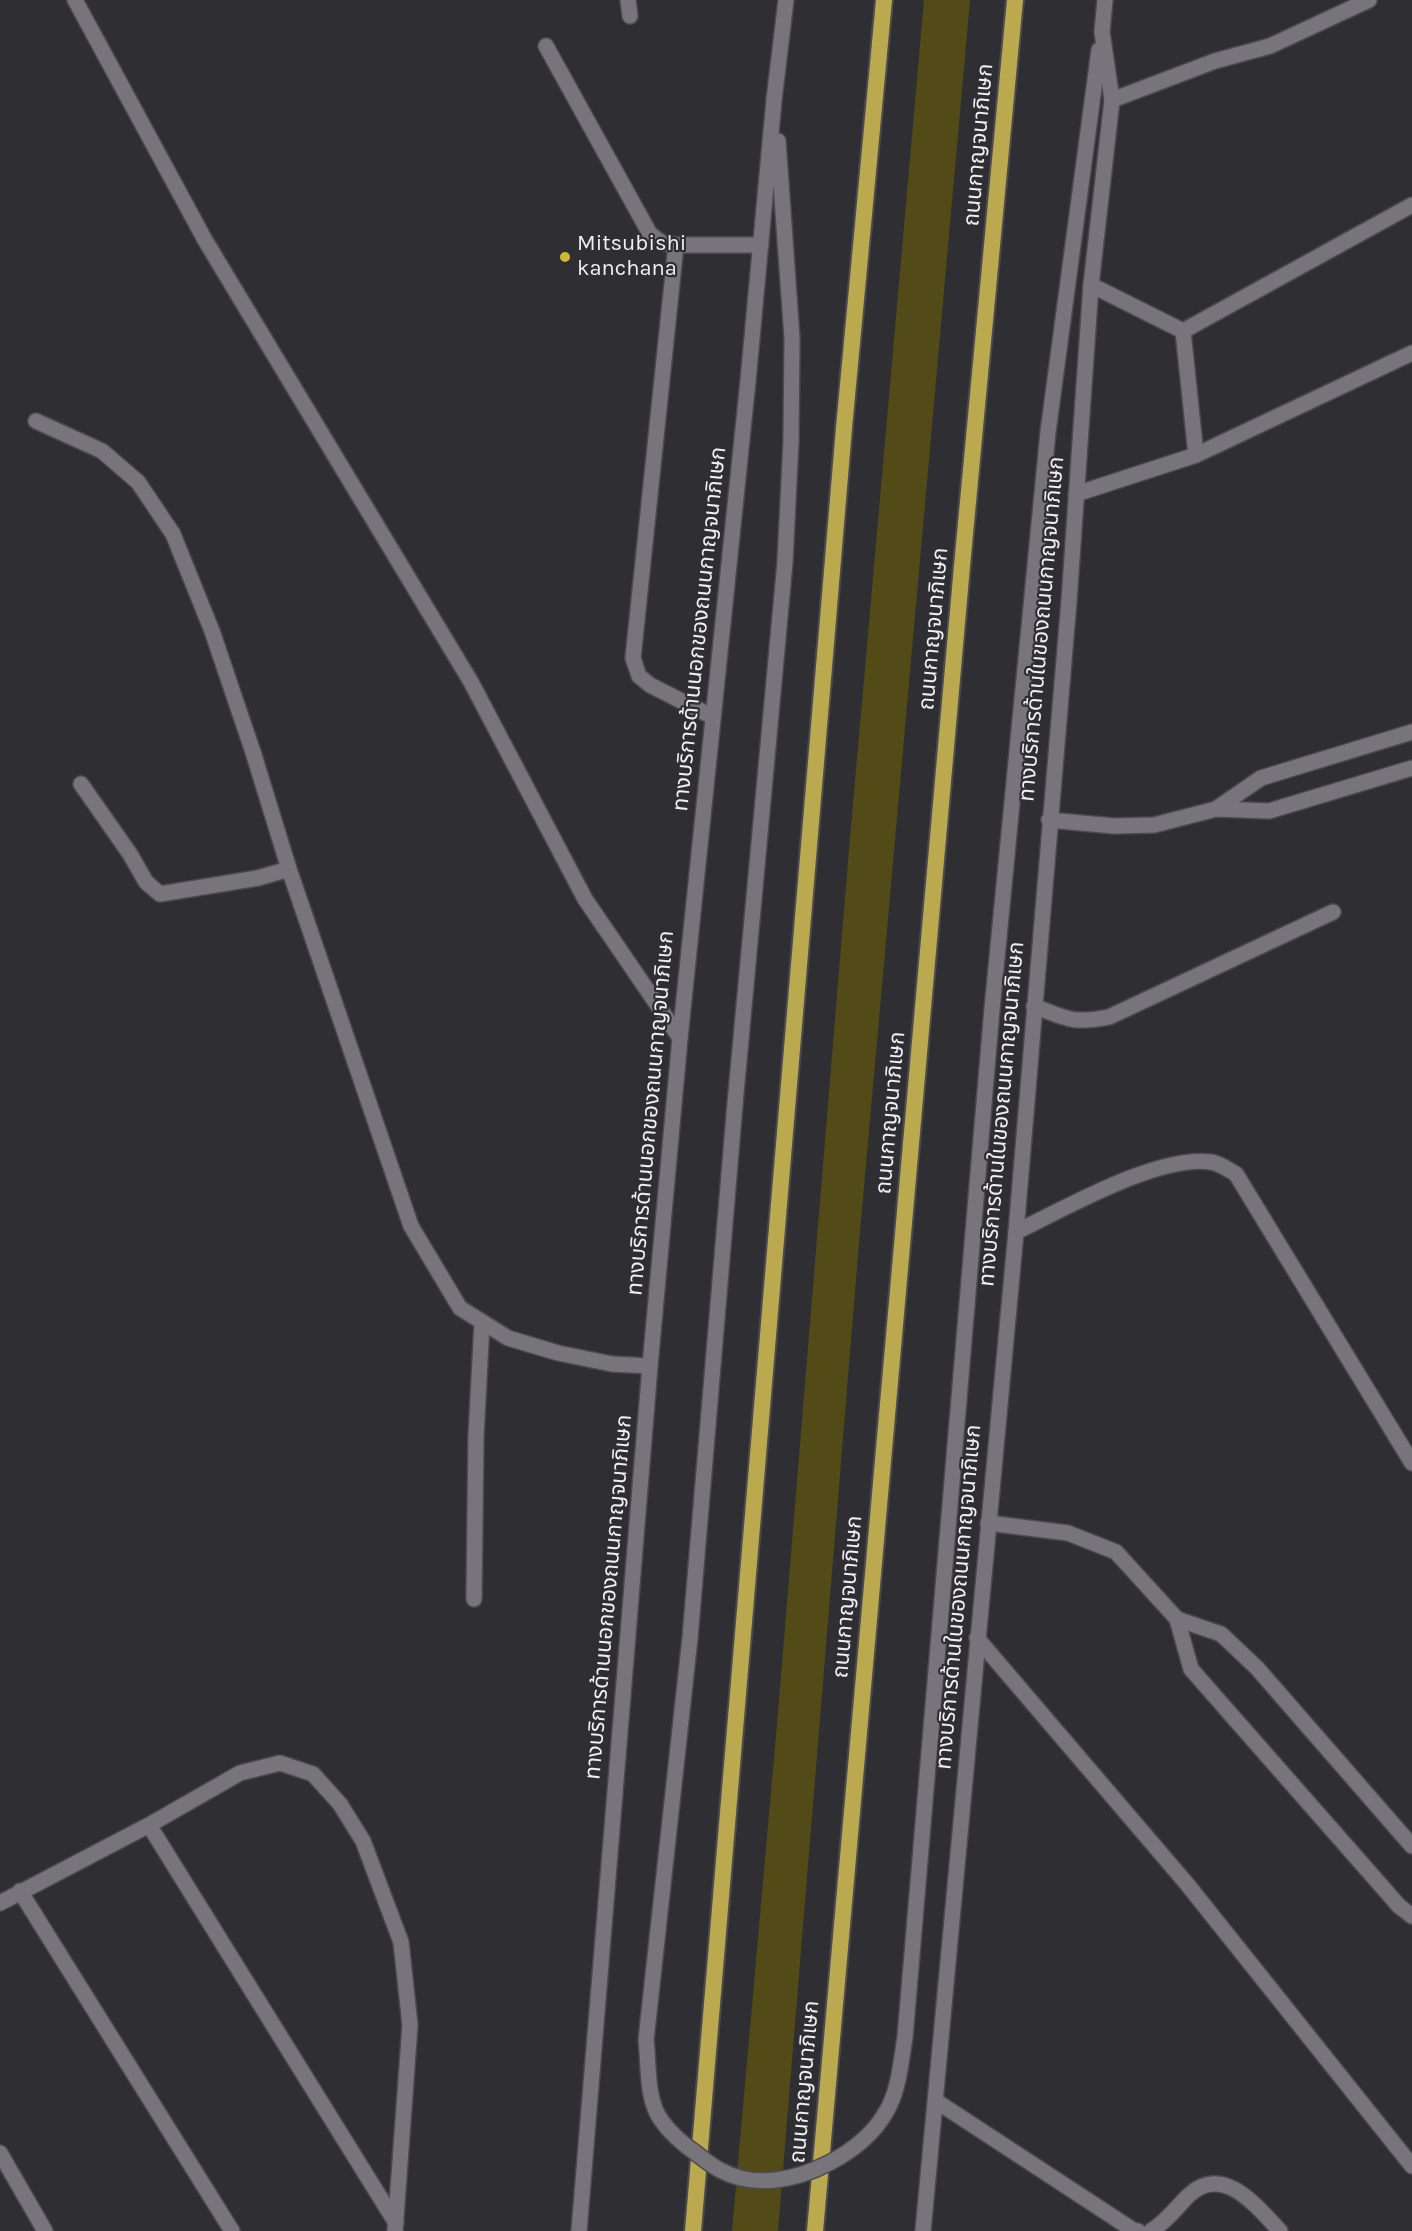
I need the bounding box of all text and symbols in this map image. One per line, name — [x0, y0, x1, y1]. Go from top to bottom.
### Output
street label: ถนนกาญจนาภิเษก — [959, 63, 999, 227]
place label: Mitsubishi kanchana — [577, 231, 686, 282]
marker: Mitsubishi kanchana — [558, 250, 572, 264]
street label: ทางบริการด้านนอกของถนนกาญจนาภิเษก — [668, 446, 732, 812]
street label: ทางบริการด้านในของถนนกาญจนาภิเษก — [1014, 455, 1070, 803]
street label: ถนนกาญจนาภิเษก — [914, 547, 954, 711]
street label: ทางบริการด้านนอกของถนนกาญจนาภิเษก — [622, 930, 680, 1296]
street label: ทางบริการด้านในของถนนกาญจนาภิเษก — [974, 940, 1030, 1288]
street label: ถนนกาญจนาภิเษก — [871, 1031, 911, 1195]
street label: ทางบริการด้านนอกของถนนกาญจนาภิเษก — [580, 1414, 638, 1780]
street label: ทางบริการด้านในของถนนกาญจนาภิเษก — [931, 1423, 987, 1771]
street label: ถนนกาญจนาภิเษก — [828, 1515, 868, 1679]
street label: ถนนกาญจนาภิเษก — [785, 2000, 825, 2164]

